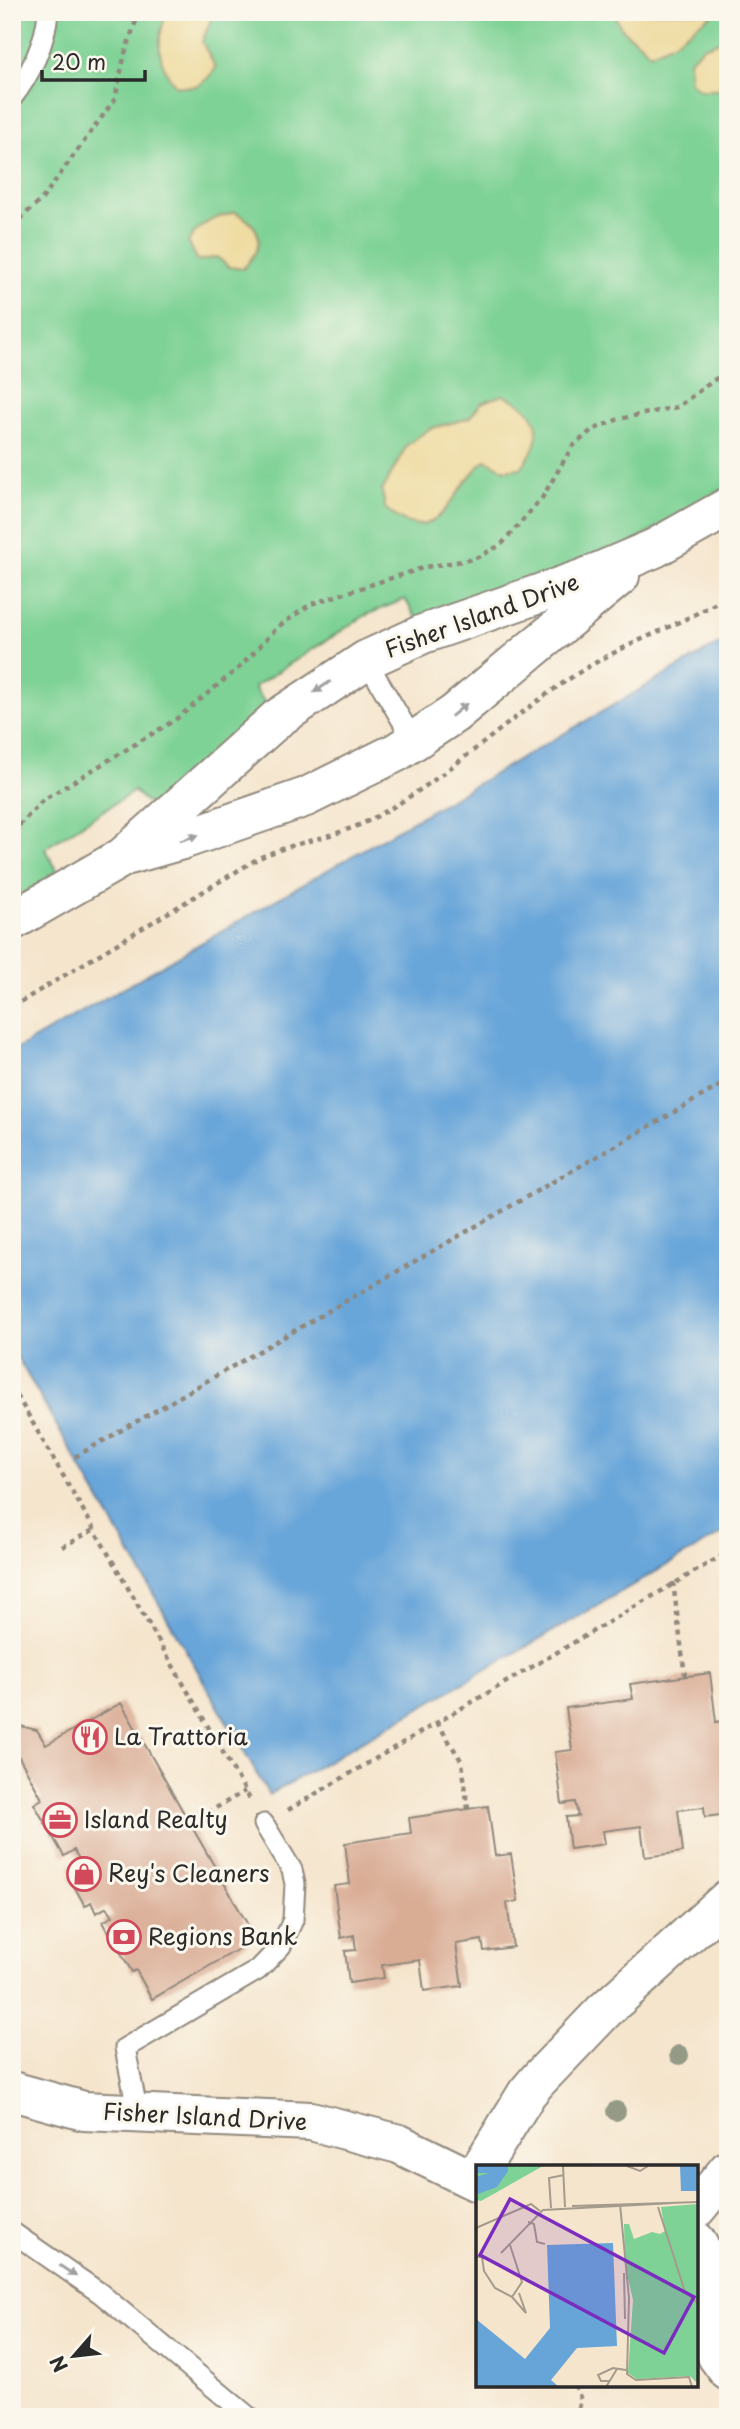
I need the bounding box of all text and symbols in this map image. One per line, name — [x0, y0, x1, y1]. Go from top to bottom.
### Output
scale bar — [42, 38, 145, 82]
text: 20 m — [52, 45, 106, 77]
street label: Fisher Island Drive — [379, 563, 583, 666]
one-way arrow — [312, 681, 332, 694]
one-way arrow — [450, 702, 468, 717]
one-way arrow — [178, 832, 199, 843]
restaurant icon: La Trattoria — [71, 1718, 109, 1756]
place label: La Trattoria — [114, 1718, 248, 1753]
office icon: Island Realty — [41, 1801, 79, 1839]
place label: Island Realty — [84, 1801, 228, 1836]
shop icon: Rey's Cleaners — [65, 1855, 103, 1893]
place label: Rey's Cleaners — [108, 1855, 269, 1890]
bank icon: Regions Bank — [105, 1918, 143, 1956]
place label: Regions Bank — [148, 1918, 297, 1953]
street label: Fisher Island Drive — [102, 2093, 308, 2138]
inset map — [476, 2165, 698, 2387]
one-way arrow — [58, 2265, 78, 2278]
north arrow — [38, 2320, 108, 2390]
text: N — [42, 2351, 74, 2378]

